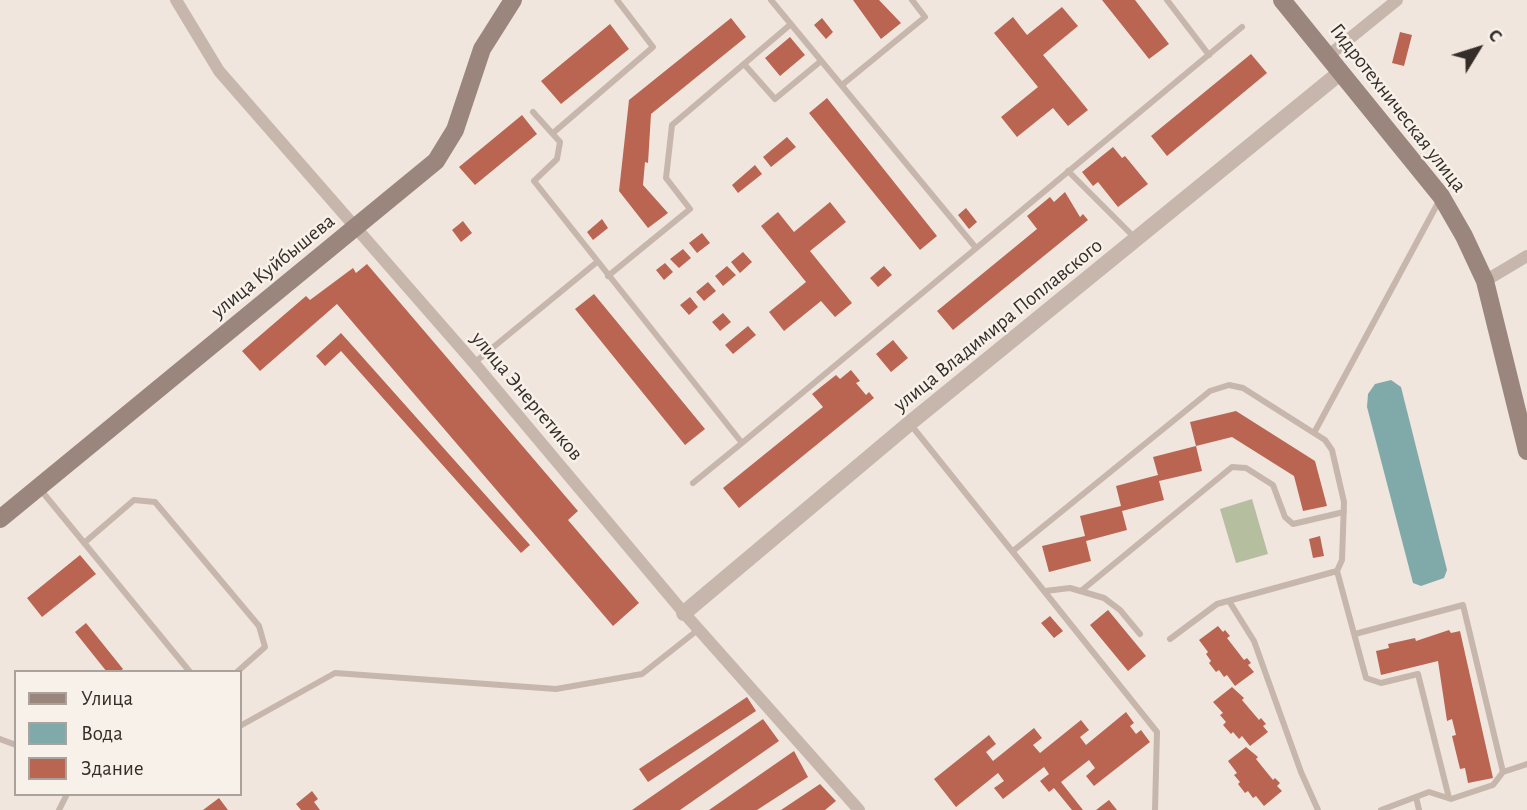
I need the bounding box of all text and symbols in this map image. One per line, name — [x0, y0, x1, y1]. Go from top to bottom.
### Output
north arrow — [1443, 14, 1513, 84]
street label: Гидротехническая улица — [1324, 18, 1472, 198]
text: С — [1484, 26, 1506, 46]
street label: улица Куйбышева — [206, 208, 340, 324]
street label: улица Владимира Поплавского — [888, 233, 1108, 417]
street label: улица Энергетиков — [466, 326, 588, 466]
legend — [14, 670, 242, 796]
text: Улица — [81, 688, 133, 709]
text: Вода — [81, 723, 123, 744]
text: Здание — [81, 758, 144, 779]

